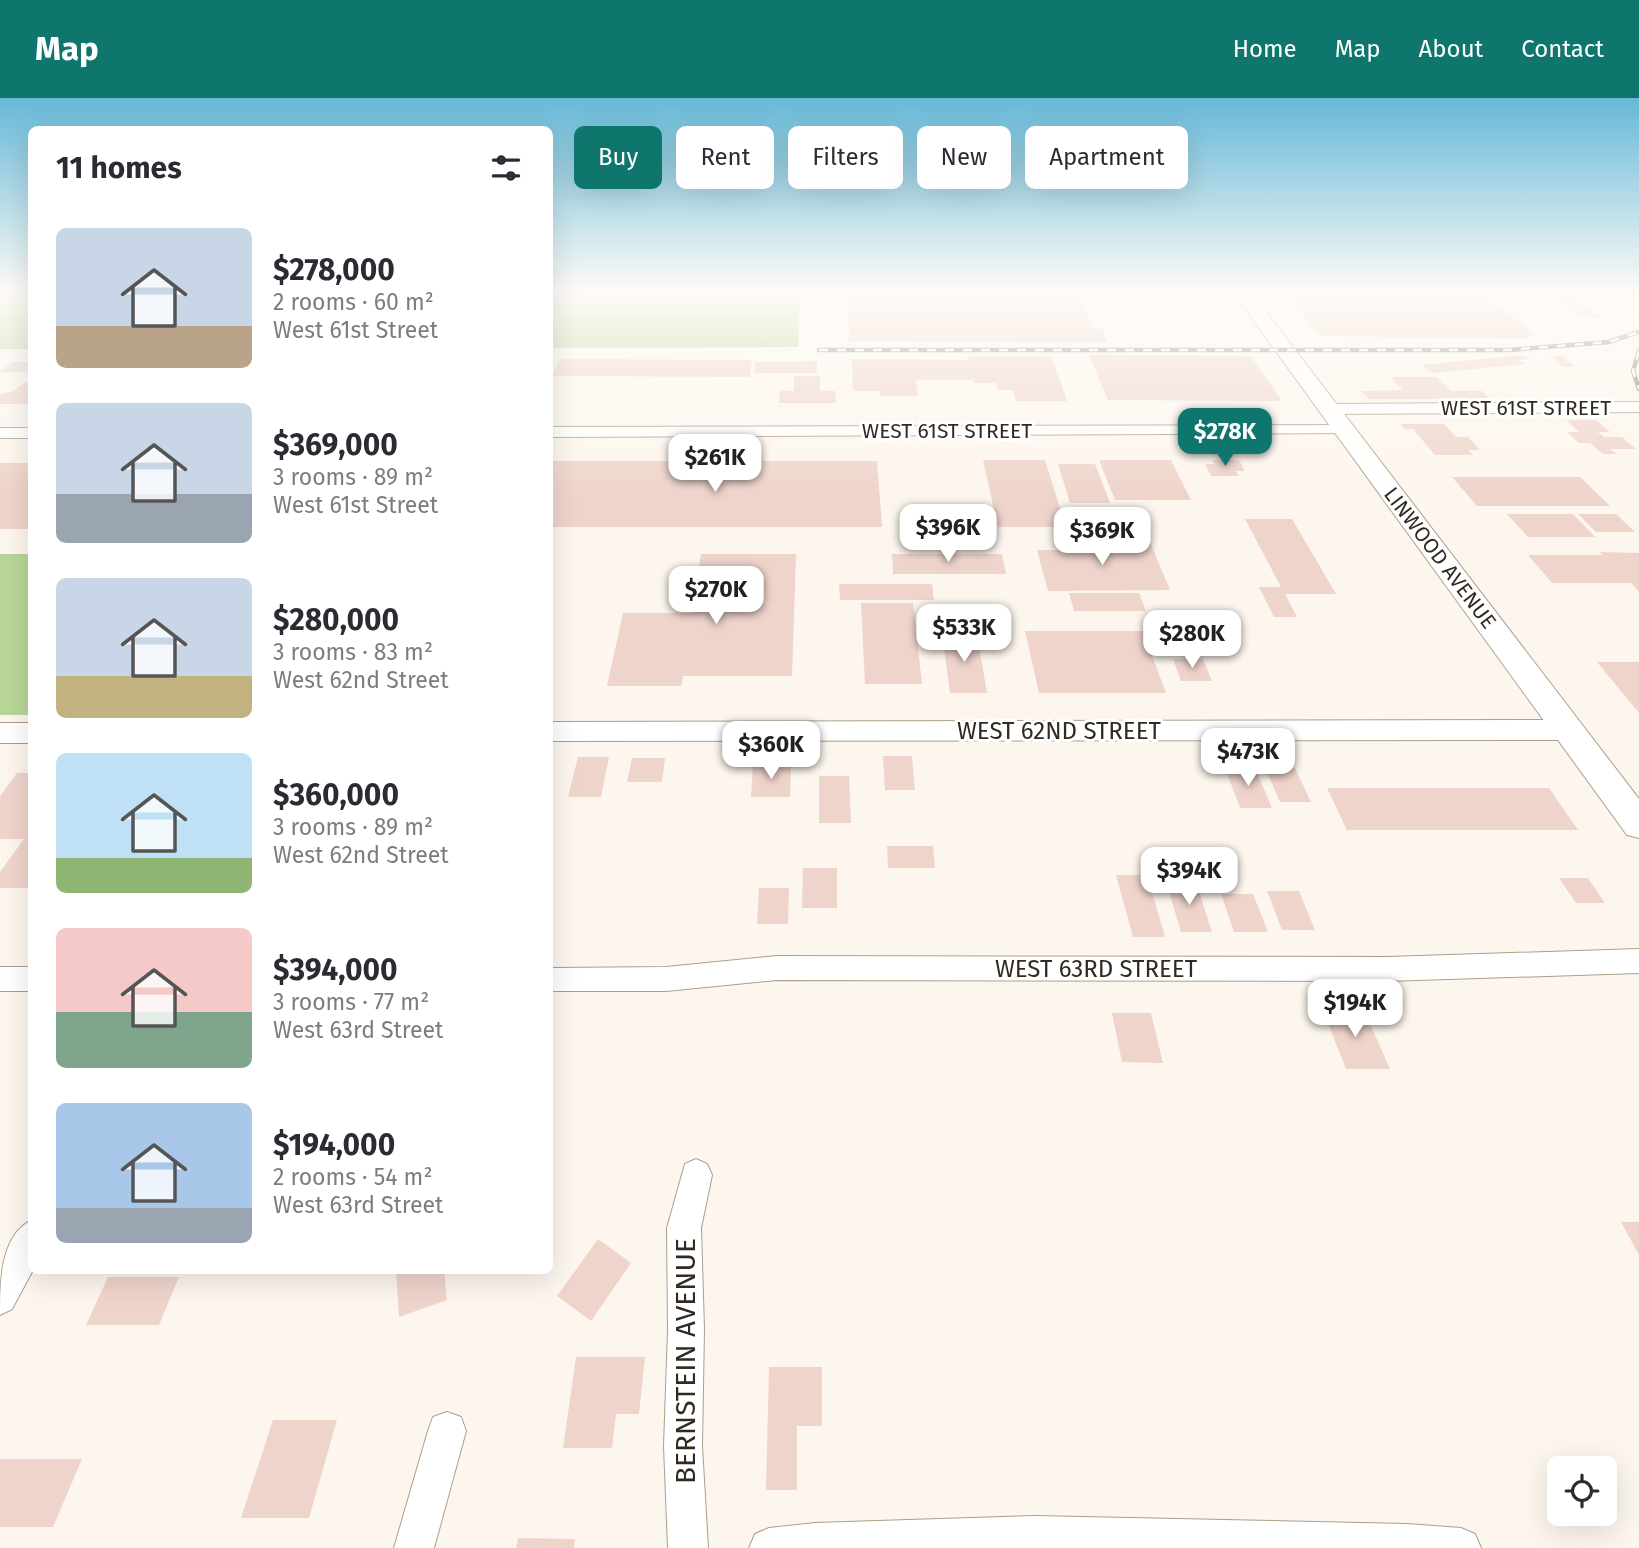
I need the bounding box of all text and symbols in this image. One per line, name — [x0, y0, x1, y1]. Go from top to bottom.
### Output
text: Map — [35, 29, 99, 69]
text: Home — [1233, 35, 1297, 63]
text: Map — [1335, 35, 1381, 63]
text: About — [1419, 35, 1483, 63]
text: Contact — [1521, 35, 1604, 63]
chip: Buy — [574, 126, 662, 189]
chip: Rent — [676, 126, 774, 189]
chip: Filters — [788, 126, 903, 189]
chip: New — [917, 126, 1011, 189]
chip: Apartment — [1025, 126, 1188, 189]
icon: filters — [487, 149, 525, 187]
text: 11 homes — [56, 150, 182, 186]
text: $278,000 — [273, 252, 395, 288]
icon: home — [112, 256, 196, 340]
text: 2 rooms · 60 m² — [273, 288, 434, 316]
text: West 61st Street — [273, 316, 438, 344]
street label: WEST 61ST STREET — [1441, 395, 1611, 421]
pin: $278K — [1176, 408, 1274, 468]
text: $278K — [1194, 417, 1256, 445]
street label: WEST 61ST STREET — [862, 418, 1032, 444]
text: $369,000 — [273, 427, 398, 463]
icon: home — [112, 431, 196, 515]
pin: $261K — [666, 434, 764, 494]
text: $261K — [684, 443, 746, 471]
text: 3 rooms · 89 m² — [273, 463, 433, 491]
street label: LINWOOD AVENUE — [1378, 482, 1502, 634]
text: West 61st Street — [273, 491, 438, 519]
pin: $396K — [899, 504, 997, 564]
pin: $369K — [1053, 508, 1151, 567]
text: $396K — [916, 513, 980, 541]
text: $369K — [1070, 516, 1134, 544]
pin: $270K — [667, 566, 765, 626]
text: $270K — [685, 575, 747, 603]
text: $280,000 — [273, 602, 399, 638]
pin: $533K — [915, 604, 1013, 664]
icon: home — [112, 606, 196, 690]
pin: $280K — [1143, 610, 1241, 670]
text: $533K — [932, 613, 996, 641]
text: $280K — [1159, 619, 1225, 647]
text: 3 rooms · 83 m² — [273, 638, 433, 666]
text: West 62nd Street — [273, 666, 449, 694]
street label: WEST 62ND STREET — [957, 717, 1162, 745]
pin: $360K — [722, 722, 820, 781]
pin: $473K — [1199, 728, 1297, 788]
text: $360K — [738, 730, 804, 758]
text: $473K — [1217, 737, 1279, 765]
text: $360,000 — [273, 777, 399, 813]
icon: home — [112, 781, 196, 865]
text: 3 rooms · 89 m² — [273, 813, 433, 841]
text: West 62nd Street — [273, 841, 449, 869]
pin: $394K — [1140, 848, 1238, 907]
text: $394K — [1157, 856, 1221, 884]
text: $394,000 — [273, 952, 398, 988]
street label: WEST 63RD STREET — [995, 955, 1198, 983]
icon: home — [112, 956, 196, 1040]
pin: $194K — [1306, 979, 1404, 1039]
text: 3 rooms · 77 m² — [273, 988, 429, 1016]
text: $194K — [1324, 988, 1386, 1016]
text: West 63rd Street — [273, 1016, 443, 1044]
text: $194,000 — [273, 1127, 395, 1163]
icon: home — [112, 1131, 196, 1215]
text: 2 rooms · 54 m² — [273, 1163, 432, 1191]
text: West 63rd Street — [273, 1191, 443, 1219]
street label: BERNSTEIN AVENUE — [669, 1238, 702, 1484]
map controls — [1547, 1456, 1617, 1526]
button: locate — [1547, 1456, 1617, 1526]

